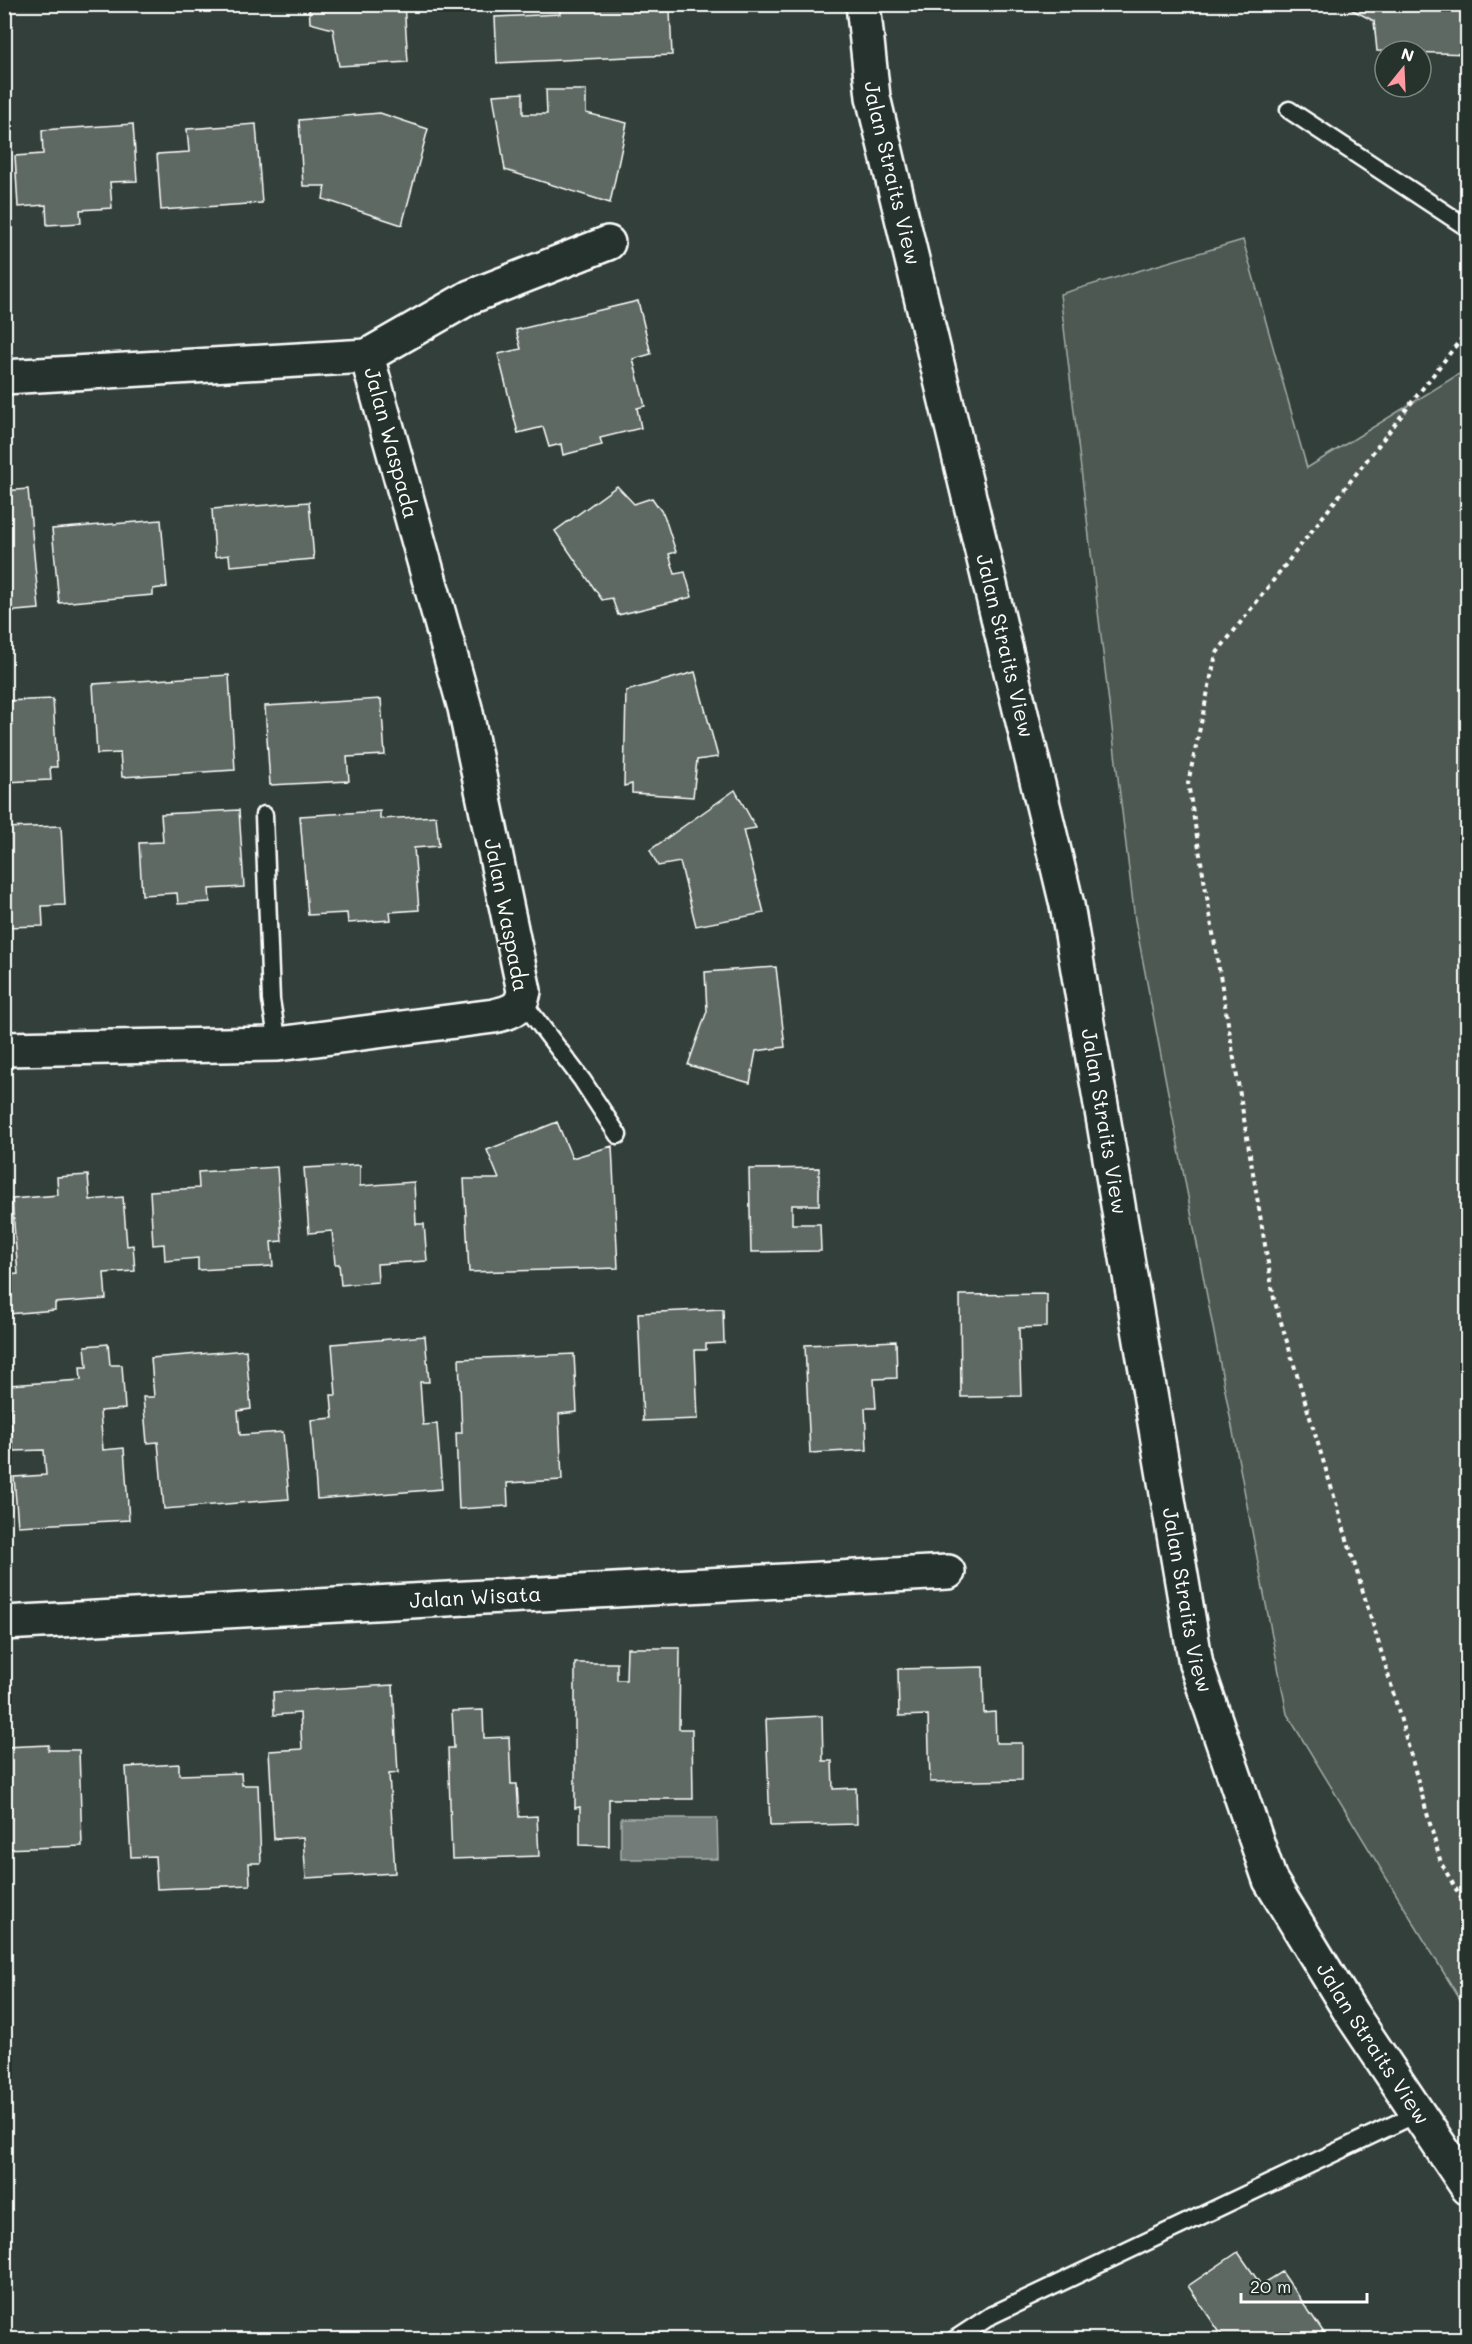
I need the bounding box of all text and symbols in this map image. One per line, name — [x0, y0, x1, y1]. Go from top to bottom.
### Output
north arrow — [1373, 39, 1433, 99]
text: N — [1399, 42, 1417, 66]
street label: Jalan Straits View — [859, 80, 928, 267]
street label: Jalan Waspada — [359, 364, 426, 521]
street label: Jalan Straits View — [971, 551, 1041, 740]
street label: Jalan Waspada — [479, 836, 536, 994]
street label: Jalan Straits View — [1076, 1026, 1134, 1216]
street label: Jalan Straits View — [1158, 1505, 1220, 1696]
street label: Jalan Wisata — [409, 1579, 542, 1613]
street label: Jalan Straits View — [1311, 1957, 1437, 2129]
scale bar — [1241, 2266, 1367, 2304]
text: 20 m — [1250, 2274, 1291, 2298]

